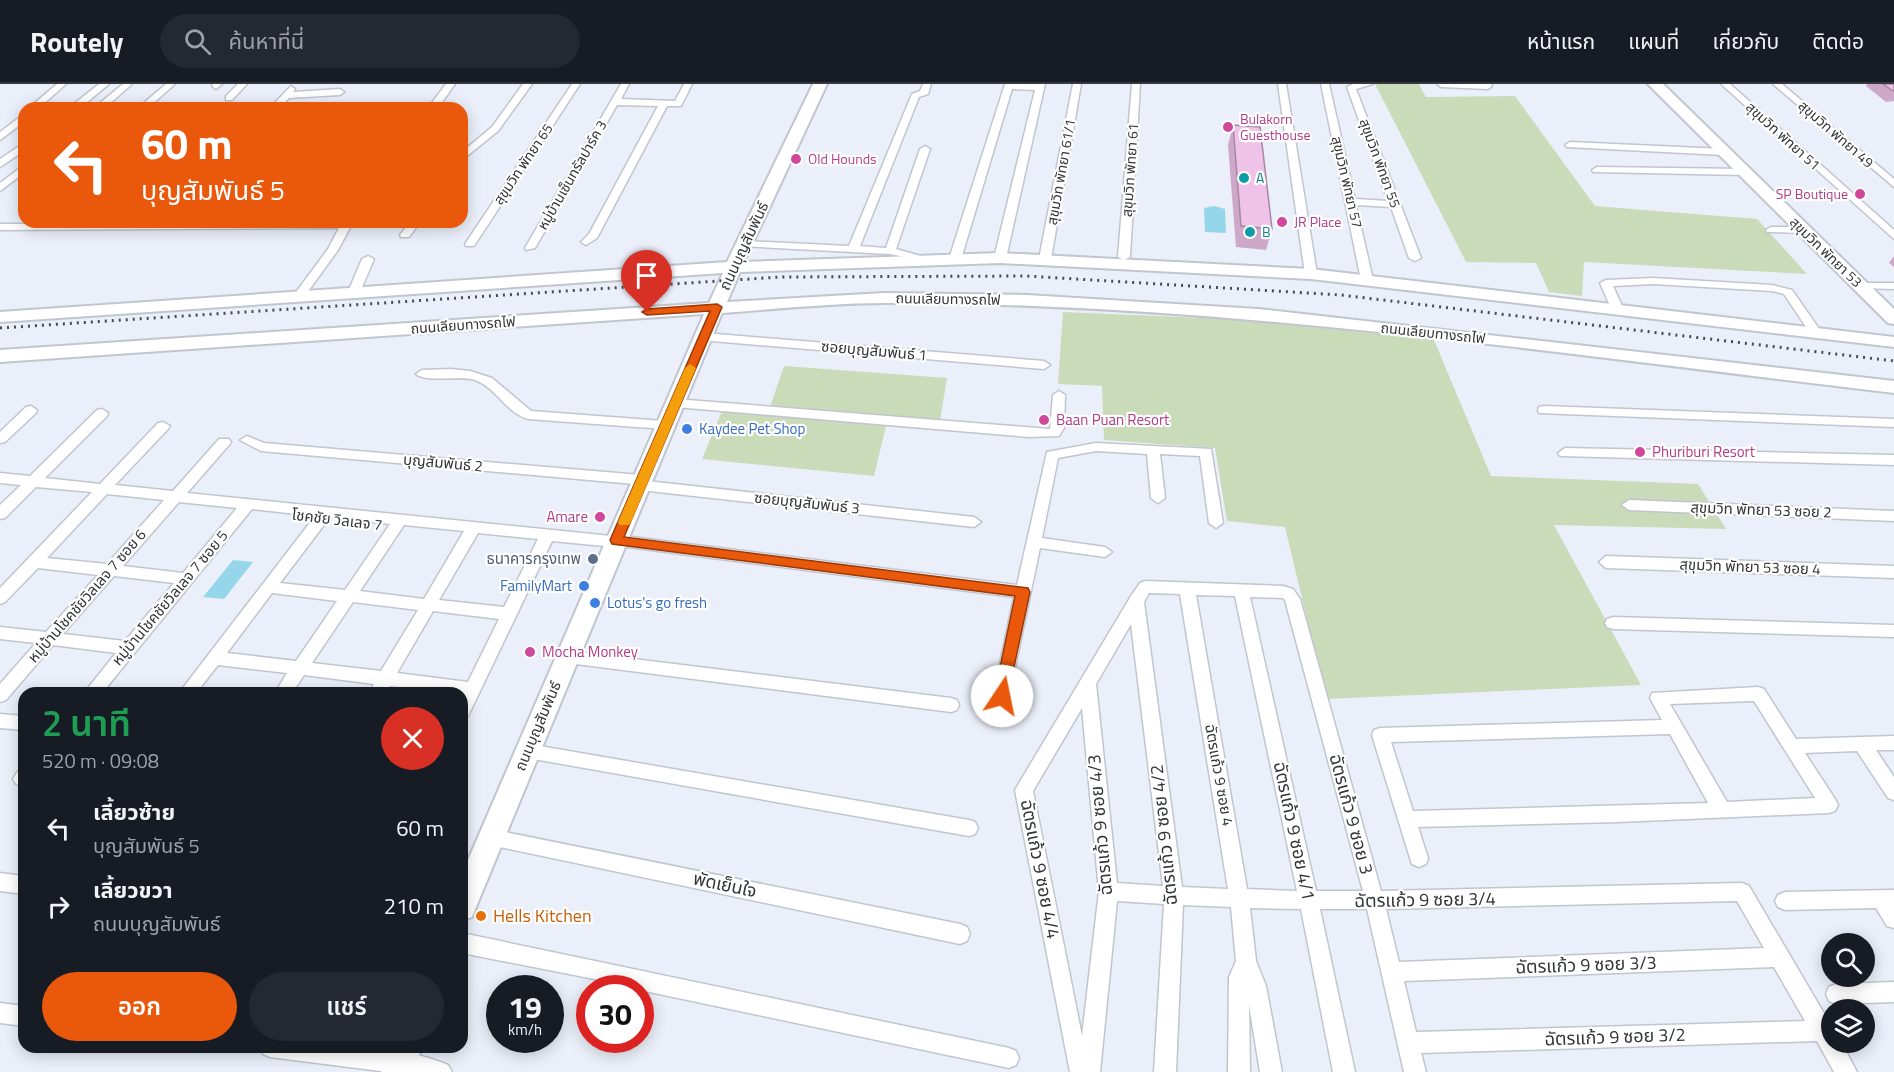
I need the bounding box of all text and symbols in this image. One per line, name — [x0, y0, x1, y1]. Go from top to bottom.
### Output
search box — [160, 14, 580, 68]
text: Routely — [30, 20, 124, 63]
text: ค้นหาที่นี่ — [229, 24, 304, 58]
icon: search — [181, 25, 214, 58]
text: หน้าแรก — [1527, 25, 1595, 57]
text: แผนที่ — [1628, 25, 1679, 57]
text: เกี่ยวกับ — [1712, 25, 1779, 57]
text: ติดต่อ — [1812, 25, 1864, 57]
street label: สุขุมวิท พัทยา 49 — [1794, 95, 1879, 172]
street label: สุขุมวิท พัทยา 51 — [1741, 96, 1825, 175]
place label: Bulakorn Guesthouse — [1240, 108, 1310, 145]
text: 60 m — [141, 111, 233, 175]
street label: สุขุมวิท พัทยา 55 — [1355, 115, 1406, 211]
street label: หมู่บ้านเซ็นทรัลปาร์ค 3 — [532, 116, 612, 234]
street label: สุขุมวิท พัทยา 61/1 — [1041, 117, 1080, 227]
street label: สุขุมวิท พัทยา 65 — [488, 119, 558, 208]
marker: Bulakorn Guesthouse — [1221, 120, 1235, 134]
street label: สุขุมวิท พัทยา 61 — [1116, 122, 1143, 217]
icon: left — [42, 126, 120, 204]
street label: สุขุมวิท พัทยา 57 — [1327, 134, 1368, 230]
place label: Old Hounds — [808, 148, 877, 169]
marker: Old Hounds — [789, 152, 803, 166]
place label: A — [1256, 167, 1265, 188]
text: บุญสัมพันธ์ 5 — [141, 169, 285, 210]
marker: A — [1237, 171, 1251, 185]
place label: SP Boutique — [1776, 183, 1848, 204]
marker: SP Boutique — [1853, 187, 1867, 201]
street label: ถนนบุญสัมพันธ์ — [713, 197, 774, 294]
place label: JR Place — [1294, 211, 1341, 232]
street label: สุขุมวิท พัทยา 53 — [1785, 212, 1867, 292]
marker: JR Place — [1275, 215, 1289, 229]
place label: B — [1262, 221, 1271, 242]
marker: B — [1243, 225, 1257, 239]
pin — [621, 250, 672, 312]
icon: arrive — [630, 259, 663, 292]
street label: ถนนเลียบทางรถไฟ — [895, 287, 1001, 310]
street label: ถนนเลียบทางรถไฟ — [410, 310, 516, 339]
street label: ถนนเลียบทางรถไฟ — [1380, 317, 1487, 348]
street label: ซอยบุญสัมพันธ์ 1 — [820, 334, 928, 367]
place label: Baan Puan Resort — [1056, 408, 1170, 431]
marker: Baan Puan Resort — [1037, 413, 1051, 427]
place label: Kaydee Pet Shop — [699, 417, 806, 440]
marker: Kaydee Pet Shop — [680, 422, 694, 436]
place label: Phuriburi Resort — [1652, 440, 1756, 463]
marker: Phuriburi Resort — [1633, 445, 1647, 459]
street label: บุญสัมพันธ์ 2 — [402, 448, 484, 477]
street label: ซอยบุญสัมพันธ์ 3 — [753, 486, 861, 519]
street label: สุขุมวิท พัทยา 53 ซอย 2 — [1690, 496, 1832, 523]
street label: โชคชัย วิลเลจ 7 — [291, 503, 384, 536]
place label: Amare — [546, 505, 588, 528]
marker: Amare — [593, 510, 607, 524]
street label: หมู่บ้านโชคชัยวิลเลจ 7 ซอย 6 — [22, 524, 151, 668]
street label: หมู่บ้านโชคชัยวิลเลจ 7 ซอย 5 — [106, 525, 233, 670]
place label: ธนาคารกรุงเทพ — [487, 547, 581, 570]
marker: ธนาคารกรุงเทพ — [586, 552, 600, 566]
street label: สุขุมวิท พัทยา 53 ซอย 4 — [1679, 553, 1821, 580]
place label: FamilyMart — [500, 574, 573, 597]
marker: FamilyMart — [577, 579, 591, 593]
place label: Lotus's go fresh — [607, 591, 707, 614]
marker: Lotus's go fresh — [588, 596, 602, 610]
place label: Mocha Monkey — [542, 640, 638, 663]
marker: Mocha Monkey — [523, 645, 537, 659]
position arrow — [970, 664, 1034, 728]
street label: ถนนบุญสัมพันธ์ — [508, 677, 567, 774]
text: 2 นาที — [42, 695, 131, 750]
button: close — [381, 707, 444, 770]
street label: ฉัตรแก้ว 9 ซอย 4 — [1199, 722, 1240, 828]
text: 520 m · 09:08 — [42, 745, 159, 776]
street label: ฉัตรแก้ว 9 ซอย 3 — [1322, 750, 1381, 877]
street label: ฉัตรแก้ว 9 ซอย 4/3 — [1080, 753, 1119, 897]
street label: ฉัตรแก้ว 9 ซอย 4/1 — [1267, 759, 1322, 903]
street label: ฉัตรแก้ว 9 ซอย 4/2 — [1143, 763, 1184, 907]
text: เลี้ยวซ้าย — [93, 795, 175, 829]
street label: ฉัตรแก้ว 9 ซอย 4/4 — [1014, 797, 1067, 941]
text: 60 m — [396, 811, 444, 845]
icon: left — [42, 812, 75, 845]
text: บุญสัมพันธ์ 5 — [93, 830, 200, 861]
street label: พัดเย็นใจ — [691, 865, 759, 904]
text: เลี้ยวขวา — [93, 873, 173, 907]
street label: ฉัตรแก้ว 9 ซอย 3/4 — [1354, 885, 1496, 914]
text: 210 m — [384, 889, 444, 923]
icon: right — [42, 890, 75, 923]
place label: Hells Kitchen — [493, 902, 592, 929]
text: ถนนบุญสัมพันธ์ — [93, 908, 221, 939]
marker: Hells Kitchen — [474, 909, 488, 923]
map controls — [1821, 933, 1875, 1053]
button: search — [1821, 933, 1875, 987]
street label: ฉัตรแก้ว 9 ซอย 3/3 — [1515, 949, 1657, 980]
button: ออก — [42, 972, 237, 1041]
button: แชร์ — [249, 972, 444, 1041]
speed limit sign: 30 — [576, 975, 654, 1053]
text: 19 — [508, 984, 542, 1030]
button: layers — [1821, 999, 1875, 1053]
text: km/h — [508, 1018, 542, 1041]
street label: ฉัตรแก้ว 9 ซอย 3/2 — [1544, 1021, 1686, 1052]

